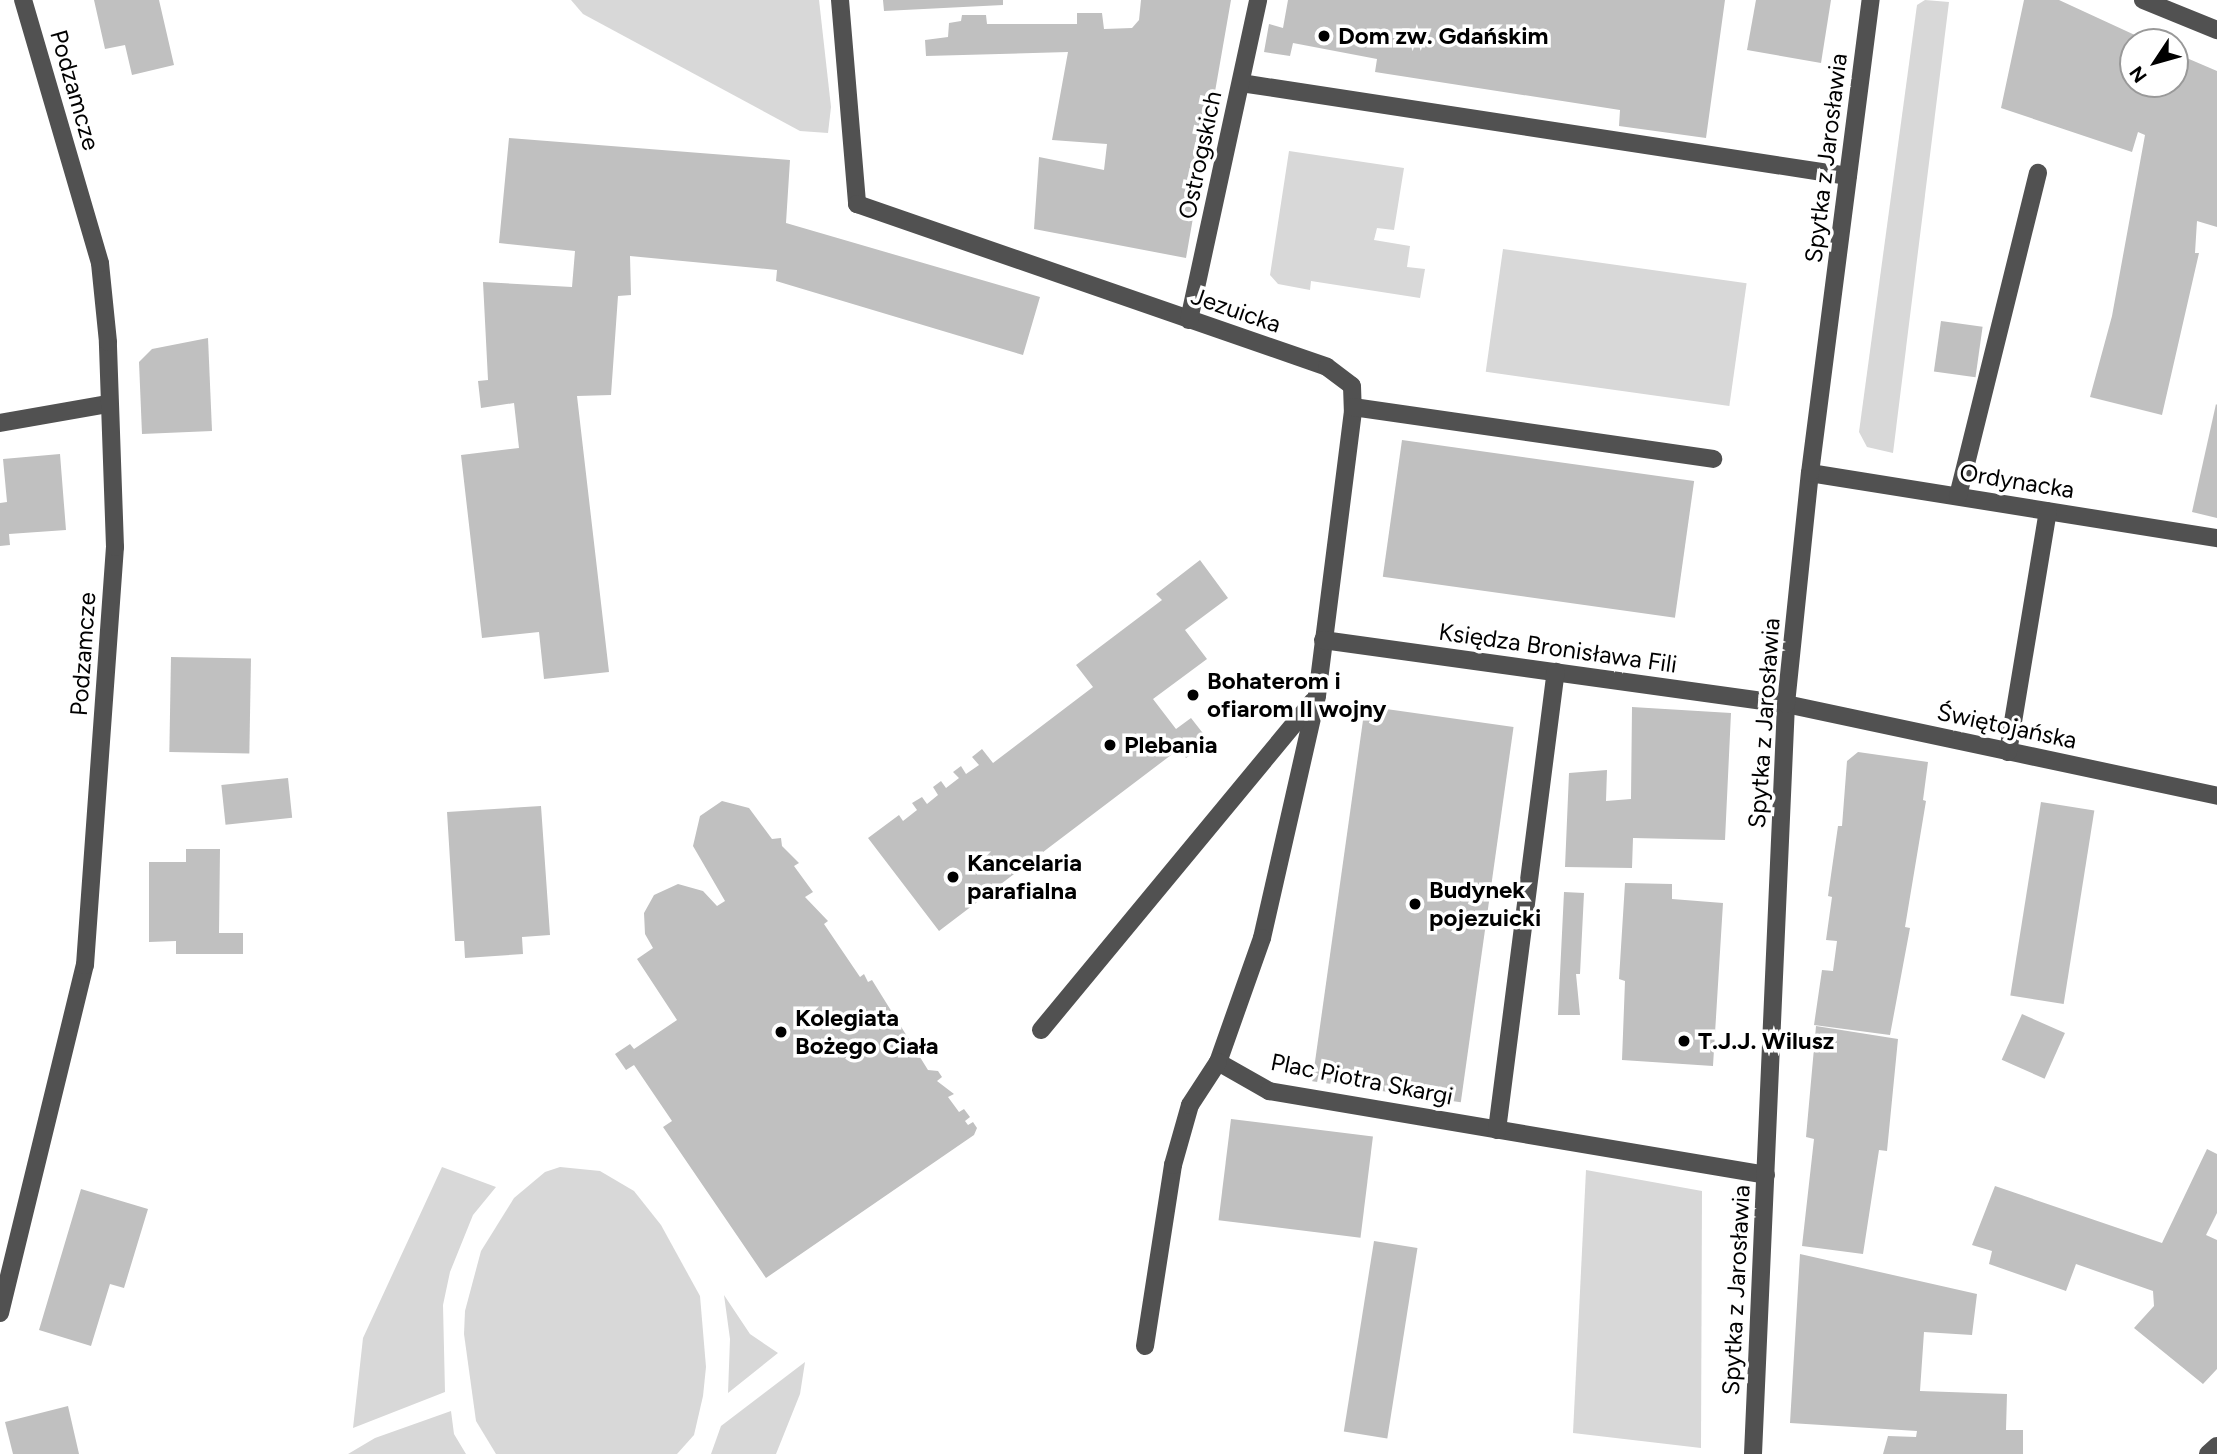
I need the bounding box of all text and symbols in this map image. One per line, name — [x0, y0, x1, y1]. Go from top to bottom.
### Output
place label: Dom zw. Gdańskim — [1338, 22, 1548, 50]
street label: Podzamcze — [44, 26, 106, 154]
marker: Dom zw. Gdańskim — [1316, 28, 1332, 44]
north arrow — [2119, 28, 2189, 98]
street label: Spytka z Jarosławia — [1799, 52, 1853, 264]
text: N — [2125, 62, 2152, 87]
street label: Ostrogskich — [1172, 89, 1228, 221]
street label: Jezuicka — [1187, 281, 1285, 339]
street label: Ordynacka — [1958, 458, 2076, 504]
street label: Podzamcze — [64, 591, 102, 717]
street label: Księdza Bronisława Fili — [1437, 617, 1679, 679]
street label: Spytka z Jarosławia — [1742, 617, 1786, 829]
place label: Bohaterom i ofiarom II wojny — [1207, 667, 1386, 723]
marker: Bohaterom i ofiarom II wojny — [1185, 687, 1201, 703]
street label: Świętojańska — [1935, 697, 2079, 755]
place label: Plebania — [1124, 731, 1217, 759]
marker: Plebania — [1102, 737, 1118, 753]
place label: Kancelaria parafialna — [967, 849, 1082, 905]
marker: Kancelaria parafialna — [945, 869, 961, 885]
place label: Budynek pojezuicki — [1429, 876, 1541, 932]
marker: Budynek pojezuicki — [1407, 896, 1423, 912]
place label: Kolegiata Bożego Ciała — [795, 1004, 939, 1060]
marker: Kolegiata Bożego Ciała — [773, 1024, 789, 1040]
place label: T.J.J. Wilusz — [1698, 1027, 1834, 1055]
marker: T.J.J. Wilusz — [1676, 1033, 1692, 1049]
street label: Plac Piotra Skargi — [1268, 1047, 1456, 1111]
street label: Spytka z Jarosławia — [1716, 1184, 1756, 1396]

